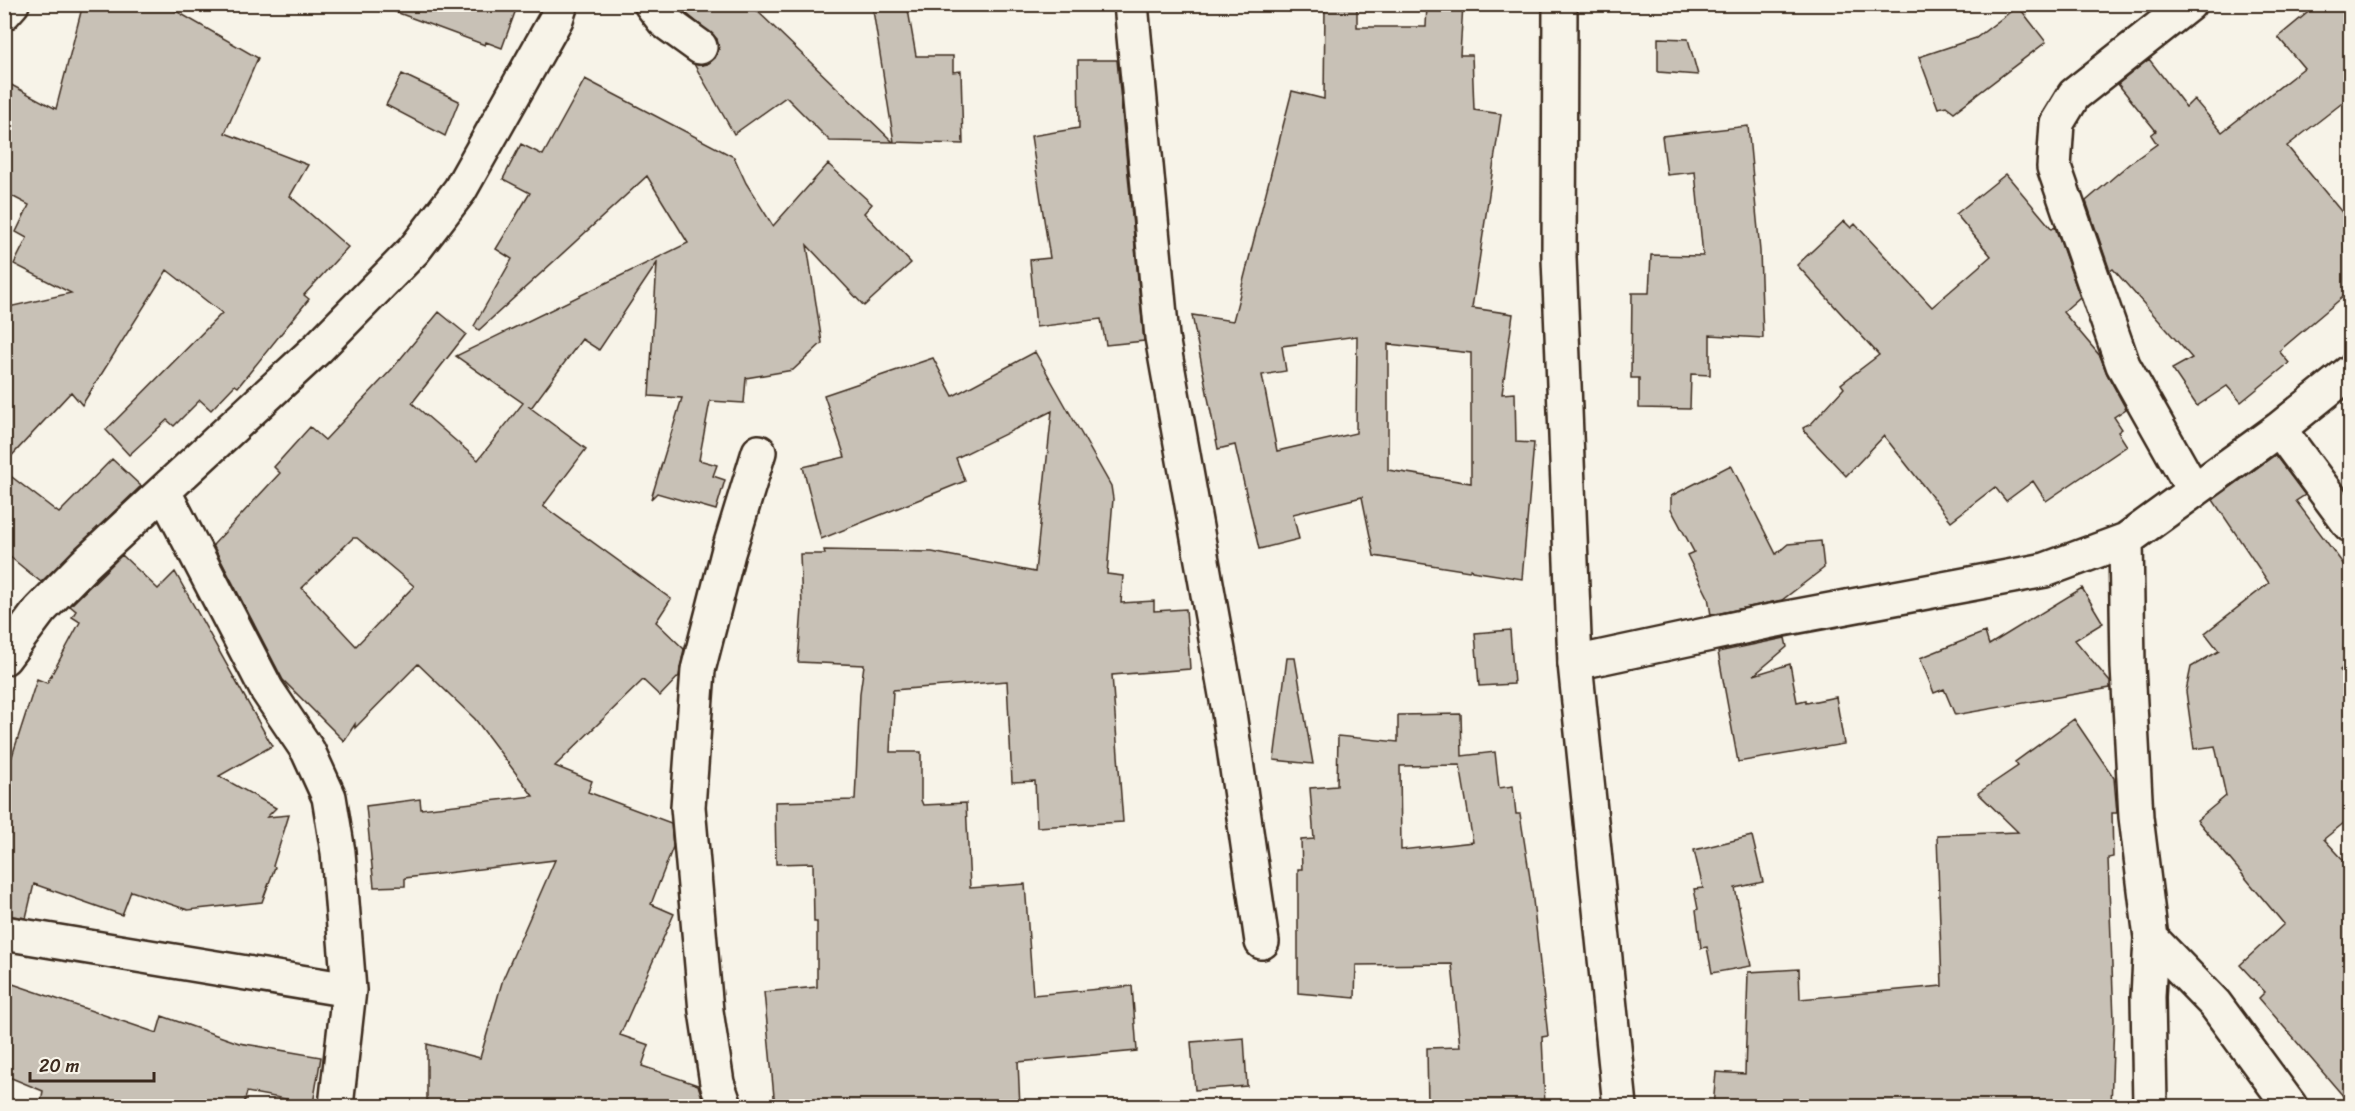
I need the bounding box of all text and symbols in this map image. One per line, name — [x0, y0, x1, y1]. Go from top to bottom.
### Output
scale bar — [30, 1045, 154, 1083]
text: 20 m — [39, 1050, 79, 1082]

